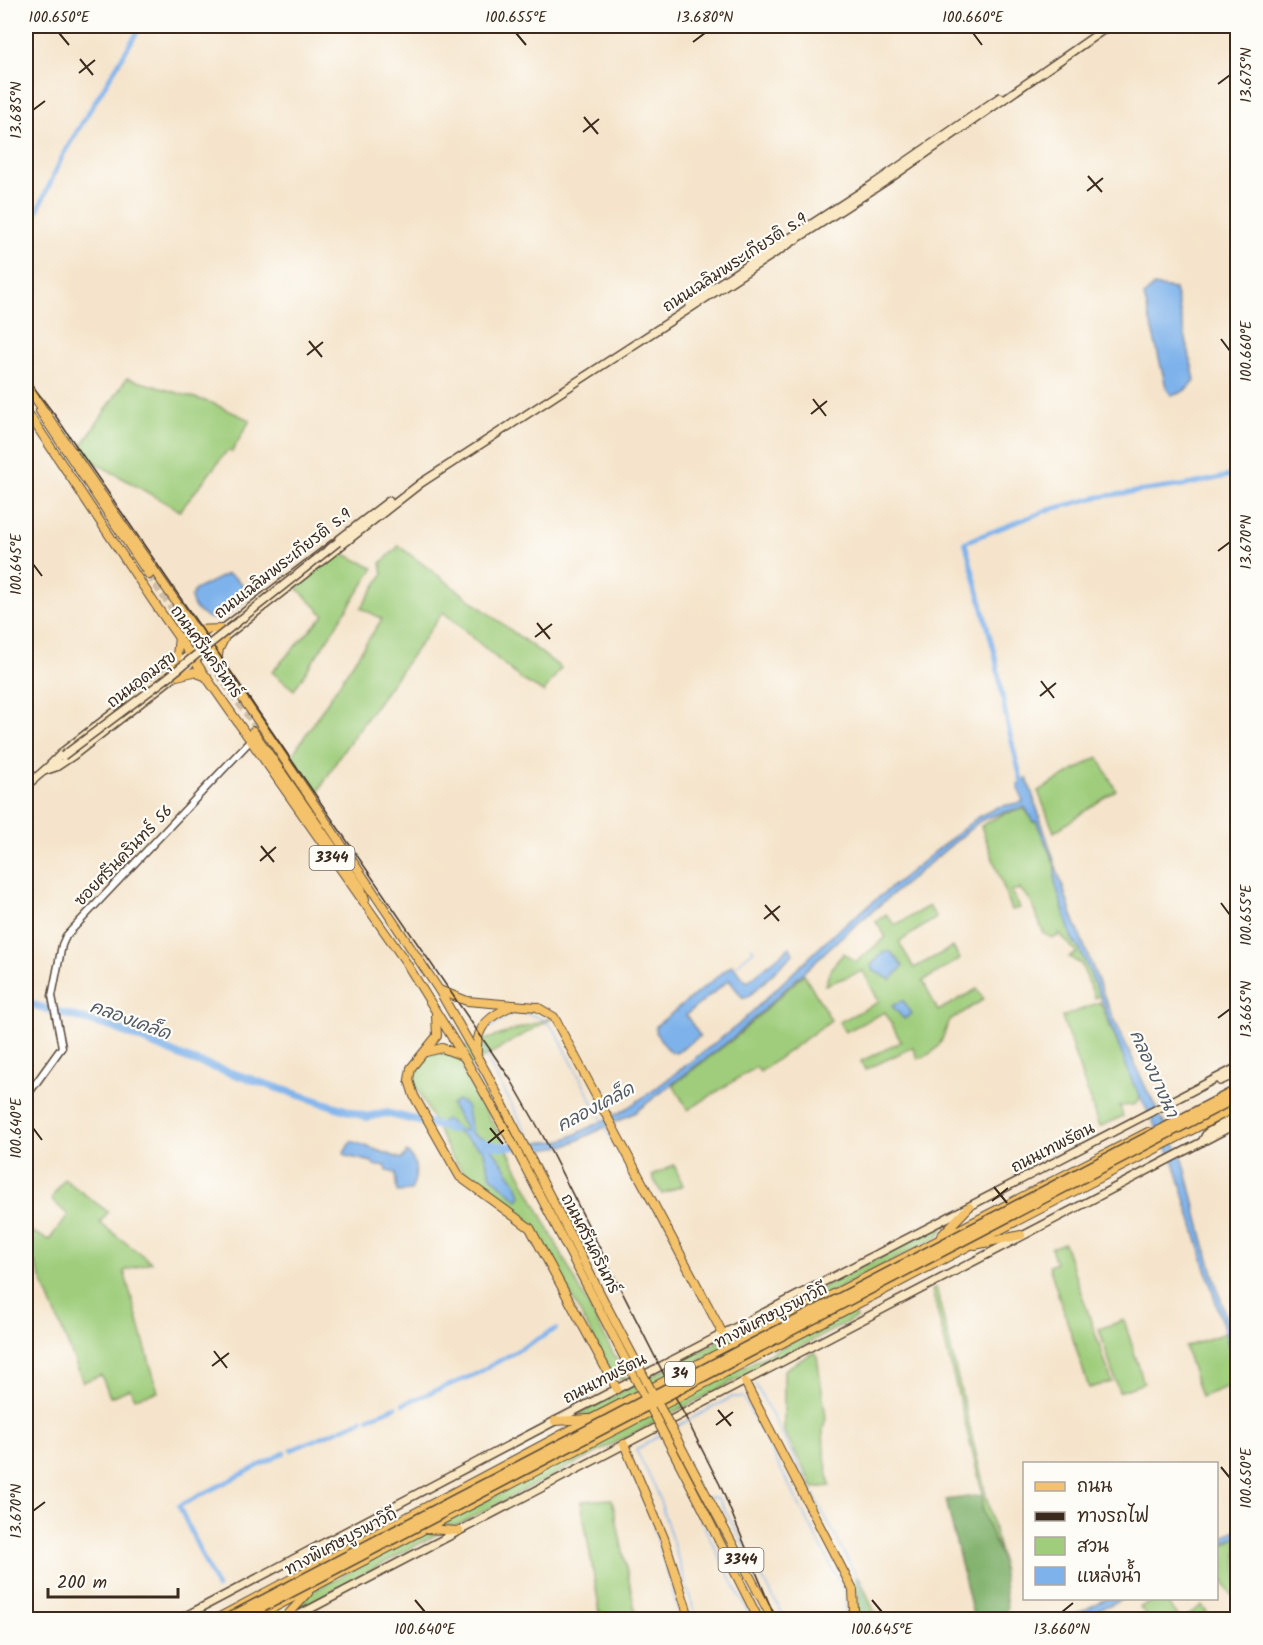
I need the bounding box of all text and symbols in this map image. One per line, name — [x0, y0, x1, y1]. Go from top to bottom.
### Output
text: 100.650°E — [28, 6, 91, 30]
text: 100.655°E — [485, 6, 548, 30]
text: 13.680°N — [677, 6, 733, 30]
text: 100.660°E — [942, 6, 1005, 30]
text: 13.675°N — [1235, 47, 1259, 103]
text: 13.685°N — [5, 81, 29, 139]
street label: ถนนเฉลิมพระเกียรติ ร.9 — [658, 207, 812, 319]
text: 100.660°E — [1235, 319, 1259, 382]
street label: ถนนเฉลิมพระเกียรติ ร.9 — [209, 502, 357, 626]
text: 13.670°N — [1235, 515, 1259, 569]
text: 100.645°E — [5, 532, 29, 595]
street label: ถนนศรีนครินทร์ — [164, 600, 249, 704]
street label: ถนนอุดมสุข — [102, 645, 182, 715]
street label: ซอยศรีนครินทร์ 56 — [69, 800, 179, 912]
road number: 3344 — [310, 846, 354, 870]
text: 100.655°E — [1235, 883, 1259, 946]
text: 13.665°N — [1235, 981, 1259, 1037]
water label: คลองเคล็ด — [86, 993, 175, 1049]
water label: คลองบางนา — [1121, 1025, 1186, 1124]
water label: คลองเคล็ด — [552, 1075, 640, 1140]
text: 100.640°E — [5, 1096, 29, 1159]
street label: ถนนเทพรัตน — [1007, 1116, 1100, 1180]
street label: ถนนศรีนครินทร์ — [554, 1189, 626, 1299]
street label: ทางพิเศษบูรพาวิถี — [710, 1277, 832, 1355]
street label: ถนนเทพรัตน — [559, 1347, 652, 1411]
road number: 34 — [665, 1362, 695, 1386]
text: 100.650°E — [1235, 1446, 1259, 1509]
legend — [1023, 1462, 1218, 1600]
text: ถนน — [1077, 1473, 1112, 1502]
text: 13.670°N — [5, 1484, 29, 1538]
street label: ทางพิเศษบูรพาวิถี — [280, 1502, 402, 1582]
text: ทางรถไฟ — [1077, 1503, 1149, 1532]
text: สวน — [1077, 1533, 1109, 1562]
road number: 3344 — [718, 1548, 764, 1572]
text: แหล่งน้ำ — [1077, 1559, 1141, 1592]
scale bar — [48, 1561, 178, 1599]
text: 200 m — [57, 1569, 107, 1598]
text: 100.640°E — [394, 1618, 457, 1642]
text: 100.645°E — [851, 1618, 914, 1642]
text: 13.660°N — [1034, 1618, 1090, 1642]

